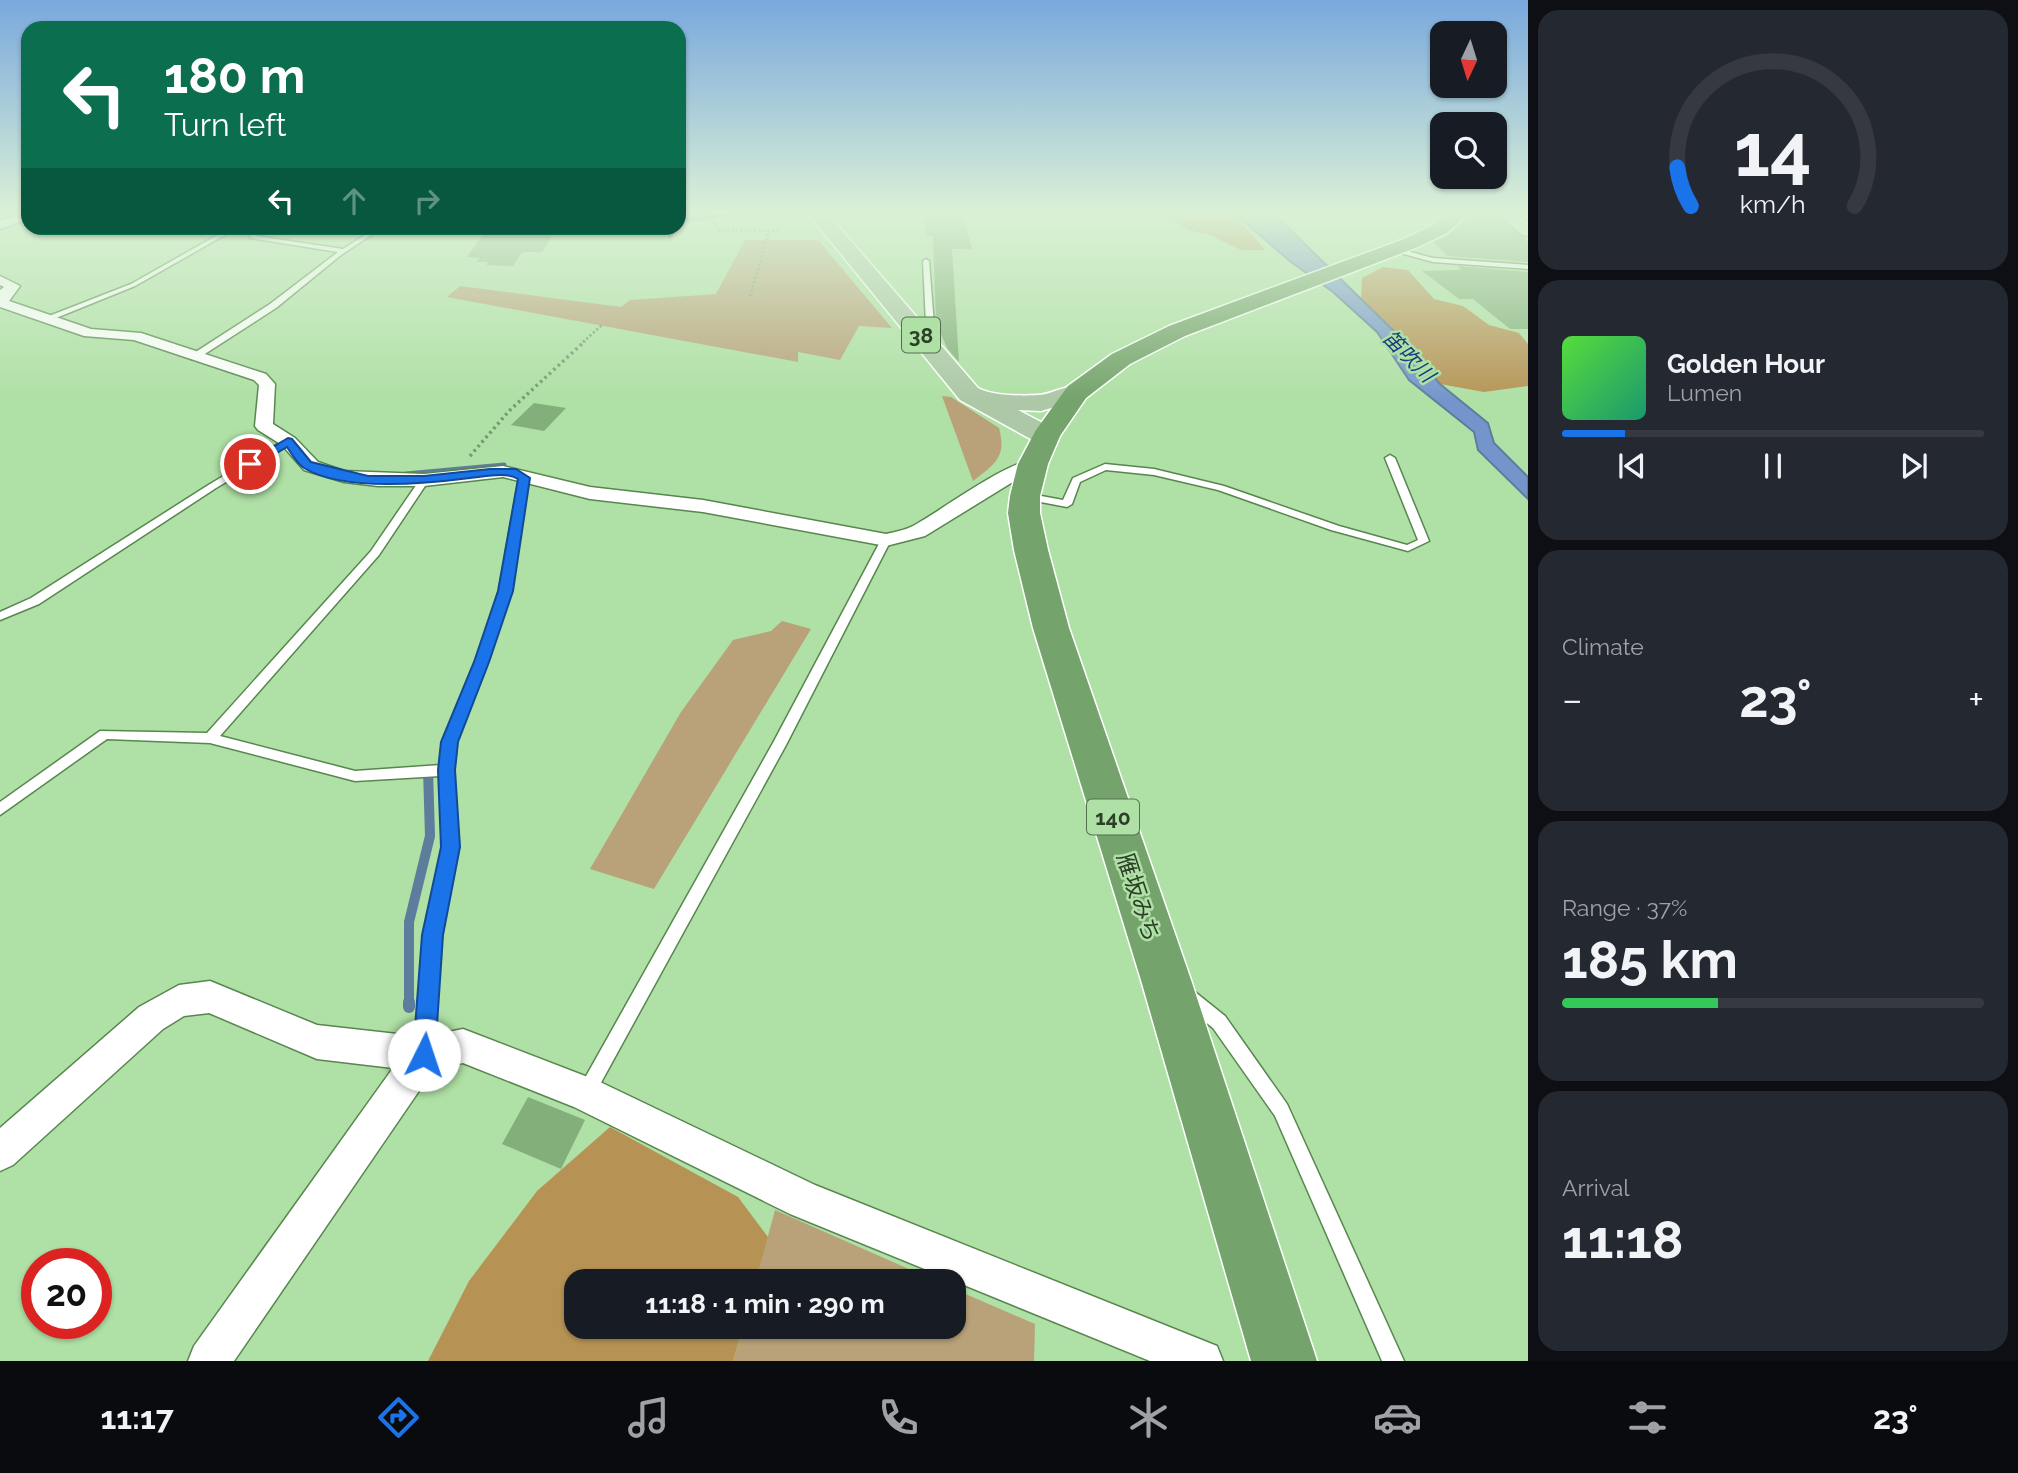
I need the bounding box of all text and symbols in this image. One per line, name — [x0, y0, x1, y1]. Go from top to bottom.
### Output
north arrow — [1430, 21, 1507, 98]
map controls — [1430, 21, 1507, 189]
text: 180 m — [164, 47, 305, 104]
icon: left — [49, 49, 140, 140]
text: Turn left — [164, 106, 286, 143]
text: 14 — [1734, 108, 1812, 193]
button: search — [1430, 112, 1507, 189]
icon: left — [262, 182, 300, 220]
icon: ahead — [335, 182, 373, 220]
icon: right — [408, 182, 446, 220]
text: km/h — [1740, 189, 1806, 219]
road number: 38 — [902, 318, 940, 352]
water label: 笛吹川 — [1378, 325, 1442, 389]
text: Golden Hour — [1667, 349, 1825, 379]
text: Lumen — [1667, 379, 1742, 406]
pin — [220, 434, 280, 494]
icon: arrive — [231, 445, 269, 483]
icon: previous — [1613, 447, 1651, 485]
icon: pause — [1754, 447, 1792, 485]
icon: next — [1895, 447, 1933, 485]
text: Climate — [1562, 633, 1644, 660]
text: 23° — [1739, 668, 1812, 729]
text: − — [1562, 677, 1582, 722]
text: + — [1968, 677, 1984, 722]
road number: 140 — [1087, 800, 1139, 834]
street label: 雁坂みち — [1112, 849, 1166, 945]
text: Range · 37% — [1562, 894, 1687, 921]
text: 185 km — [1562, 929, 1738, 990]
position arrow — [387, 1018, 461, 1092]
text: Arrival — [1562, 1174, 1629, 1201]
text: 11:18 — [1562, 1209, 1683, 1270]
speed limit sign: 20 — [21, 1248, 112, 1339]
text: 11:18 · 1 min · 290 m — [645, 1289, 885, 1319]
icon: directions — [374, 1393, 423, 1442]
icon: music — [624, 1393, 673, 1442]
icon: phone — [874, 1393, 923, 1442]
icon: climate — [1124, 1393, 1173, 1442]
icon: car — [1373, 1393, 1422, 1442]
icon: filters — [1623, 1393, 1672, 1442]
text: 11:17 — [100, 1399, 174, 1436]
text: 23° — [1873, 1399, 1918, 1436]

